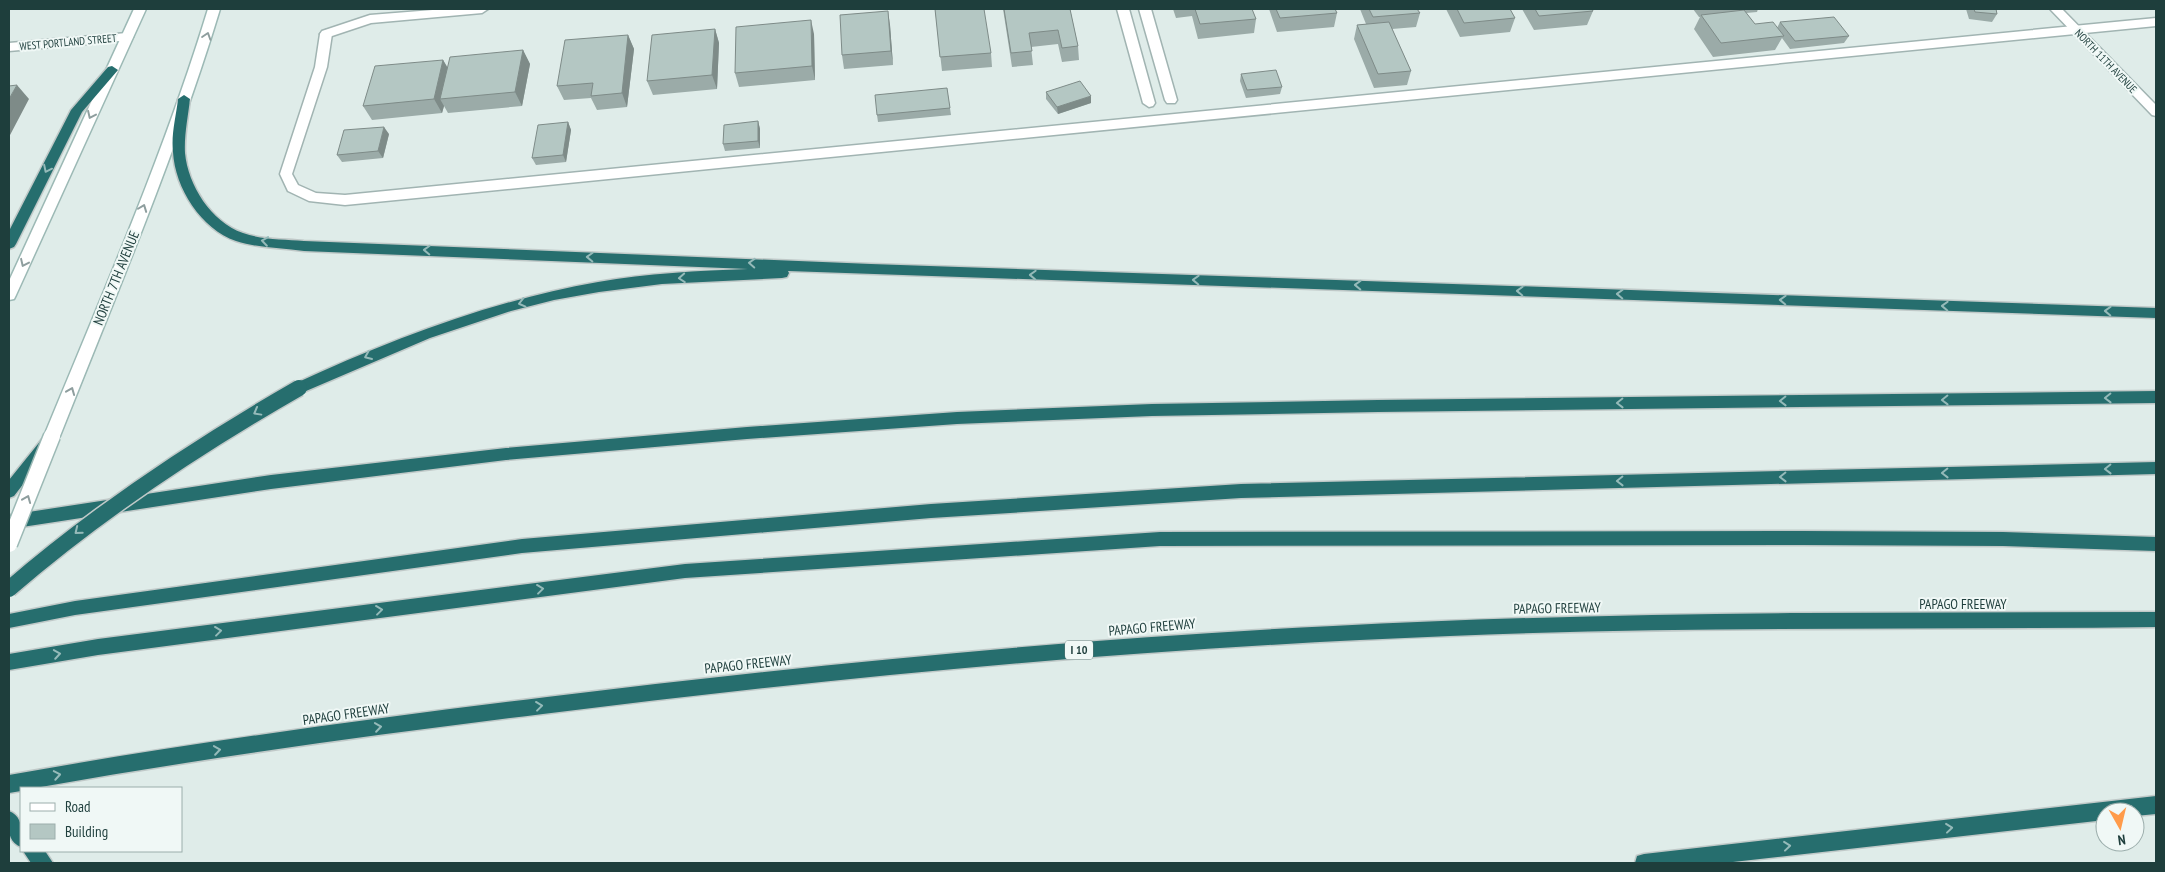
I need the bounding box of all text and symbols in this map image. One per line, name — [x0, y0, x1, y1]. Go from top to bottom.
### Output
street label: NORTH 11TH AVENUE — [2072, 26, 2140, 96]
street label: WEST PORTLAND STREET — [19, 31, 117, 53]
one-way arrow — [201, 32, 211, 40]
one-way arrow — [87, 110, 98, 119]
one-way arrow — [43, 164, 53, 173]
one-way arrow — [138, 204, 148, 212]
street label: NORTH 7TH AVENUE — [89, 228, 143, 328]
one-way arrow — [261, 237, 269, 247]
one-way arrow — [423, 245, 431, 256]
one-way arrow — [585, 251, 593, 262]
one-way arrow — [20, 258, 30, 267]
one-way arrow — [748, 258, 756, 269]
one-way arrow — [1029, 269, 1037, 280]
one-way arrow — [678, 272, 686, 283]
one-way arrow — [1191, 275, 1199, 285]
one-way arrow — [1354, 280, 1362, 291]
one-way arrow — [1516, 286, 1524, 296]
one-way arrow — [1616, 289, 1624, 300]
one-way arrow — [1778, 295, 1786, 305]
one-way arrow — [517, 297, 526, 308]
one-way arrow — [1941, 300, 1949, 311]
one-way arrow — [2103, 306, 2111, 316]
one-way arrow — [364, 349, 373, 360]
one-way arrow — [65, 387, 75, 396]
one-way arrow — [2103, 393, 2111, 403]
one-way arrow — [1941, 395, 1948, 405]
one-way arrow — [1778, 396, 1786, 407]
one-way arrow — [1616, 398, 1624, 408]
one-way arrow — [253, 406, 262, 416]
one-way arrow — [2103, 464, 2111, 474]
one-way arrow — [1941, 468, 1948, 478]
one-way arrow — [1778, 472, 1786, 483]
one-way arrow — [1616, 476, 1624, 487]
one-way arrow — [21, 495, 31, 504]
one-way arrow — [75, 525, 84, 533]
one-way arrow — [536, 585, 544, 595]
street label: PAPAGO FREEWAY — [1919, 595, 2007, 613]
street label: PAPAGO FREEWAY — [1513, 598, 1601, 618]
one-way arrow — [375, 606, 383, 616]
street label: PAPAGO FREEWAY — [1108, 614, 1197, 640]
one-way arrow — [214, 626, 222, 637]
road number: I 10 — [1065, 640, 1093, 660]
one-way arrow — [52, 649, 61, 659]
street label: PAPAGO FREEWAY — [704, 650, 793, 678]
street label: PAPAGO FREEWAY — [301, 699, 391, 729]
one-way arrow — [535, 701, 544, 711]
one-way arrow — [374, 722, 382, 732]
one-way arrow — [213, 746, 222, 756]
one-way arrow — [52, 770, 61, 780]
legend — [20, 787, 182, 852]
text: Road — [65, 797, 91, 816]
north arrow — [2095, 802, 2145, 852]
text: Building — [65, 822, 108, 841]
one-way arrow — [1945, 823, 1953, 834]
text: N — [2117, 830, 2127, 849]
one-way arrow — [1783, 841, 1791, 852]

